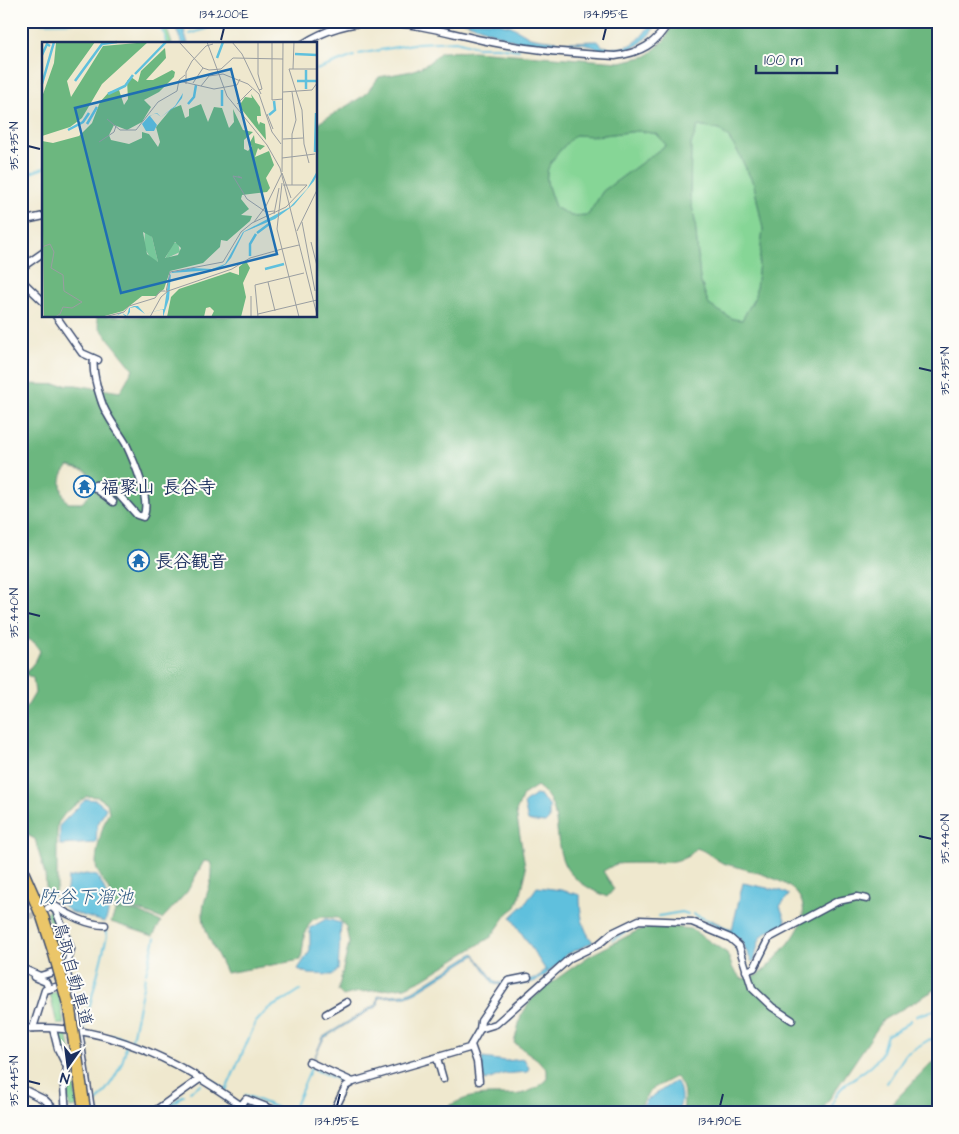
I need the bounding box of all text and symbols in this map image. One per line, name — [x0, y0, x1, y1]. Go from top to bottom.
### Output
text: 134.200°E — [199, 6, 249, 23]
text: 134.195°E — [584, 6, 628, 23]
inset map — [42, 42, 318, 318]
scale bar — [756, 42, 838, 74]
text: 100 m — [764, 50, 803, 71]
text: 35.435°N — [6, 121, 23, 171]
text: 35.435°N — [937, 346, 954, 396]
temple icon: 福聚山 長谷寺 — [73, 475, 97, 499]
place label: 福聚山 長谷寺 — [101, 475, 216, 500]
temple icon: 長谷観音 — [127, 549, 151, 573]
place label: 長谷観音 — [155, 549, 227, 574]
text: 35.440°N — [6, 587, 23, 638]
text: 35.440°N — [937, 813, 954, 864]
water label: 防谷下溜池 — [38, 884, 134, 911]
street label: 鳥取自動車道 — [46, 919, 99, 1030]
north arrow — [42, 1042, 92, 1092]
text: 35.445°N — [6, 1055, 23, 1107]
text: N — [58, 1067, 72, 1088]
text: 134.195°E — [315, 1113, 359, 1130]
text: 134.190°E — [698, 1113, 742, 1130]

